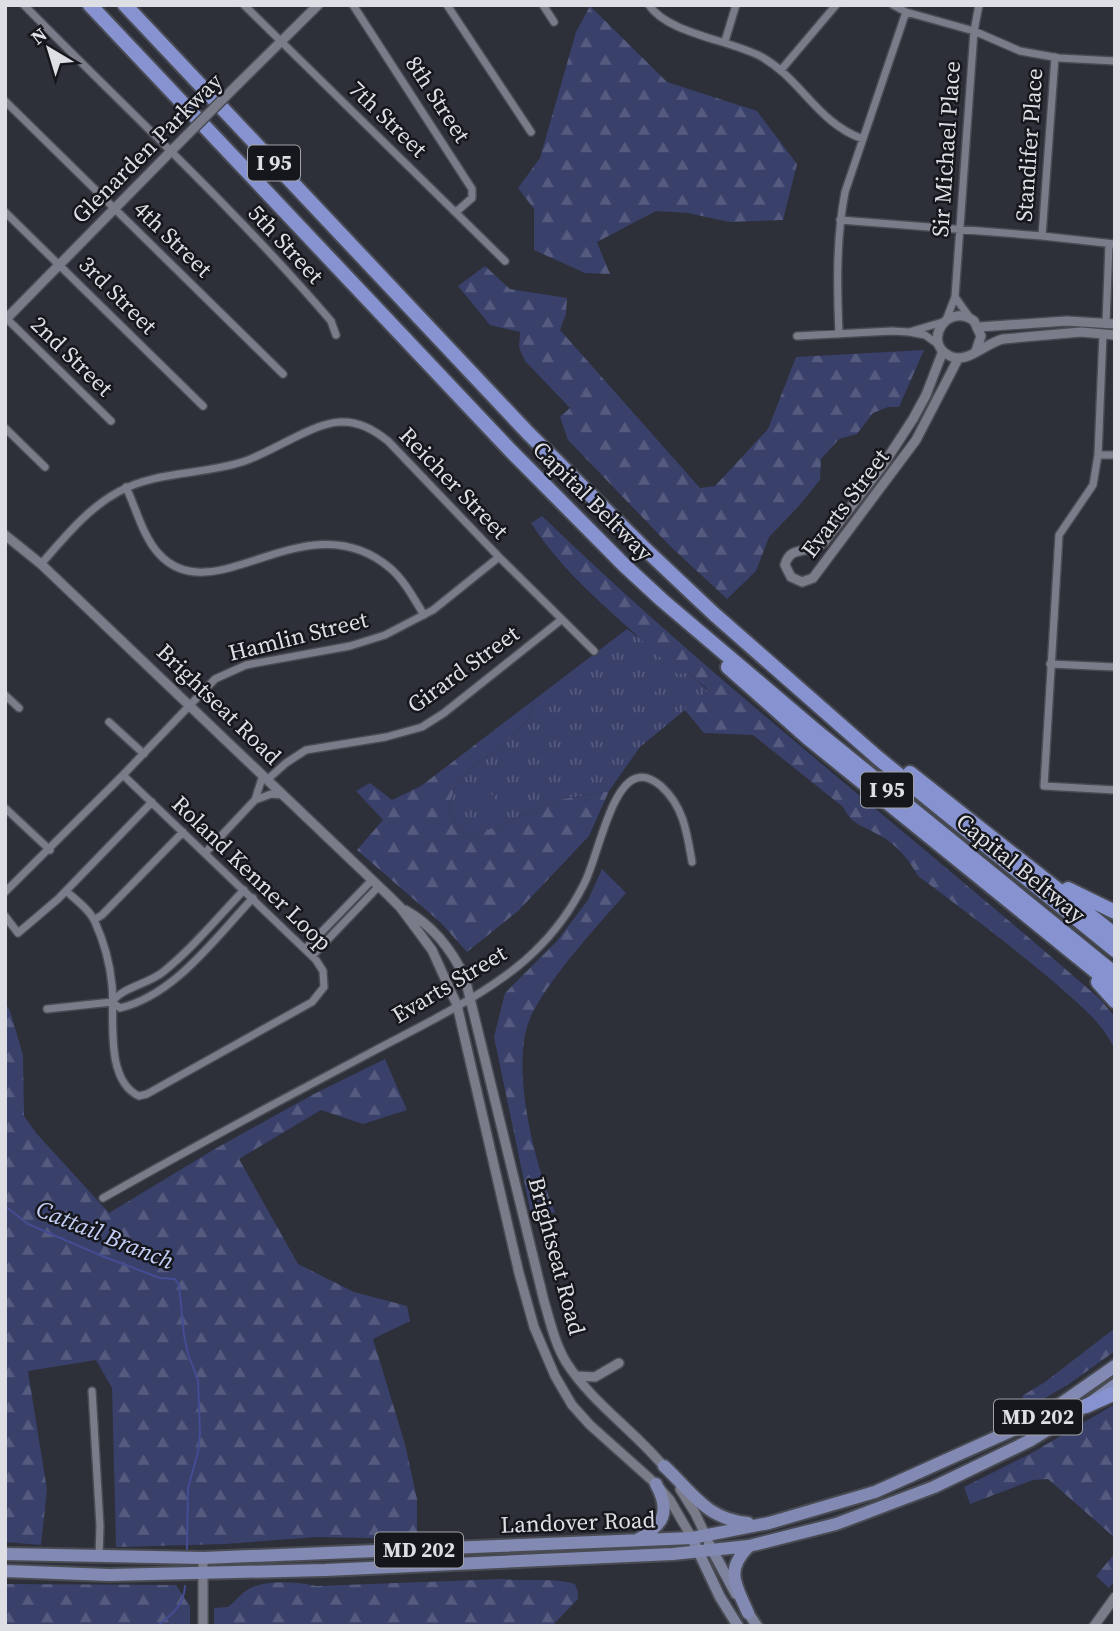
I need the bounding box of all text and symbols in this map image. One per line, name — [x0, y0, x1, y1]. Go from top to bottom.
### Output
north arrow — [14, 14, 84, 84]
text: N — [25, 21, 52, 50]
street label: 8th Street — [398, 49, 478, 149]
street label: Sir Michael Place — [924, 60, 968, 238]
street label: Glenarden Parkway — [65, 65, 230, 230]
street label: Standifer Place — [1008, 67, 1050, 223]
street label: 7th Street — [342, 74, 435, 165]
road number: I 95 — [248, 146, 300, 180]
street label: 4th Street — [127, 194, 220, 285]
street label: 5th Street — [241, 197, 331, 291]
street label: 3rd Street — [72, 249, 165, 342]
street label: 2nd Street — [24, 309, 121, 404]
street label: Reicher Street — [392, 420, 516, 546]
street label: Capital Beltway — [526, 434, 660, 568]
street label: Evarts Street — [794, 442, 897, 564]
street label: Hamlin Street — [225, 603, 371, 669]
street label: Girard Street — [401, 617, 526, 720]
street label: Brightseat Road — [150, 636, 288, 772]
road number: I 95 — [861, 772, 913, 808]
street label: Roland Kenner Loop — [165, 788, 339, 958]
street label: Capital Beltway — [949, 806, 1093, 930]
street label: Evarts Street — [386, 937, 513, 1031]
street label: Brightseat Road — [521, 1174, 593, 1338]
water label: Cattail Branch — [31, 1192, 179, 1277]
road number: MD 202 — [994, 1400, 1082, 1434]
street label: Landover Road — [500, 1503, 656, 1541]
road number: MD 202 — [375, 1532, 463, 1568]

